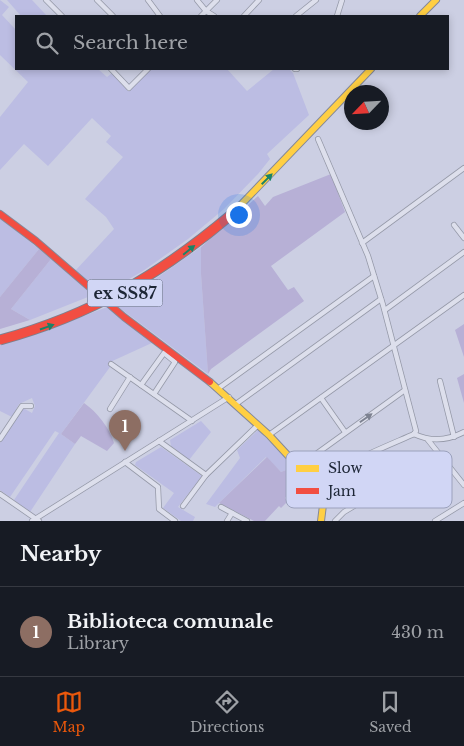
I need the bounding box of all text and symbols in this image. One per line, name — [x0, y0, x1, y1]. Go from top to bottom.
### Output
search box — [15, 15, 449, 70]
icon: search — [33, 29, 61, 57]
text: Search here — [73, 31, 188, 54]
north arrow — [344, 85, 389, 130]
one-way arrow — [261, 173, 273, 185]
your location — [226, 202, 252, 228]
one-way arrow — [182, 245, 195, 256]
road number: ex SS87 — [88, 280, 162, 306]
one-way arrow — [40, 323, 55, 331]
pin: 1 — [109, 410, 141, 451]
one-way arrow — [359, 413, 373, 423]
legend — [286, 451, 452, 508]
text: Slow — [328, 459, 362, 477]
text: Jam — [326, 482, 356, 500]
text: Nearby — [20, 541, 101, 567]
text: Biblioteca comunale — [67, 610, 273, 633]
text: 1 — [33, 622, 39, 642]
text: 430 m — [392, 622, 444, 642]
text: Library — [67, 633, 129, 653]
tab: Map — [52, 688, 85, 736]
tab: Directions — [190, 688, 264, 736]
tab: Saved — [369, 688, 412, 736]

